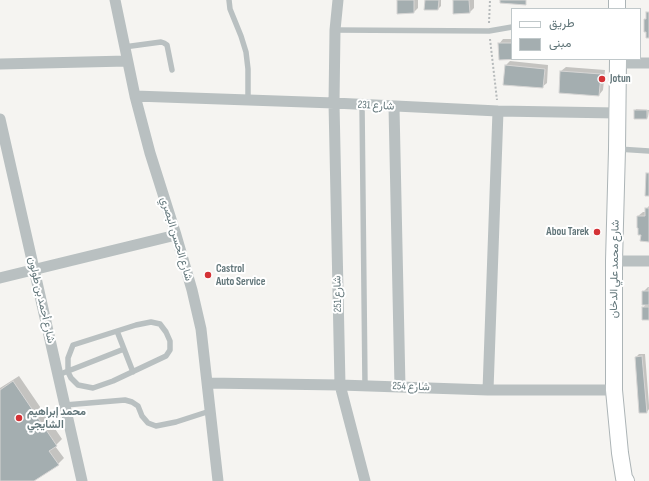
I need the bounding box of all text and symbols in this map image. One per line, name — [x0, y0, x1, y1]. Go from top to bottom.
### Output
legend — [511, 8, 641, 60]
text: طريق — [549, 16, 574, 31]
text: مبنى — [549, 36, 571, 51]
place label: Jotun — [610, 72, 631, 86]
marker: Jotun — [597, 74, 607, 84]
street label: شارع 231 — [357, 98, 395, 114]
street label: شارع الحسن البصري — [157, 195, 195, 283]
street label: شارع محمد علي الدخان — [608, 220, 622, 318]
place label: Abou Tarek — [546, 225, 589, 239]
marker: Abou Tarek — [592, 227, 602, 237]
street label: شارع أحمد بن طولون — [25, 256, 57, 344]
place label: Castrol Auto Service — [216, 262, 265, 288]
marker: Castrol Auto Service — [203, 270, 213, 280]
street label: شارع 251 — [331, 276, 345, 312]
street label: شارع 254 — [392, 380, 430, 394]
place label: محمد إبراهيم الشايجي — [27, 405, 86, 431]
marker: محمد إبراهيم الشايجي — [14, 413, 24, 423]

